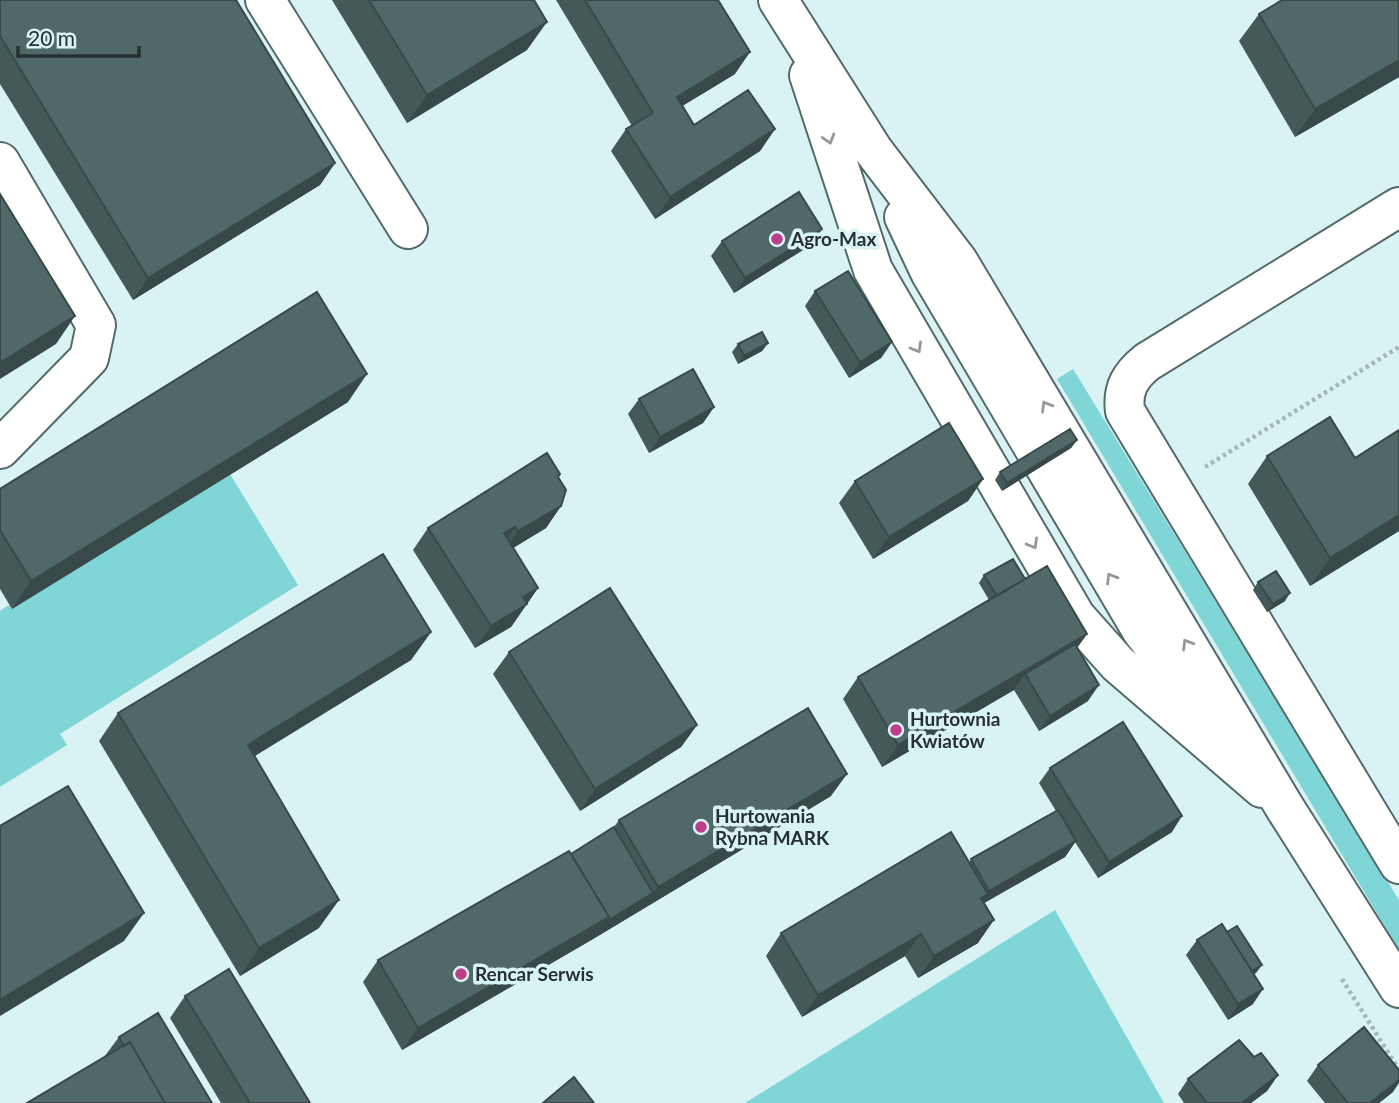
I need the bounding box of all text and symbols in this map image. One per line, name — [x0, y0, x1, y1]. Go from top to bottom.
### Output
scale bar — [18, 14, 138, 58]
text: 20 m — [28, 25, 75, 50]
one-way arrow — [821, 133, 836, 145]
place label: Agro-Max — [790, 227, 876, 250]
marker: Agro-Max — [769, 231, 785, 247]
one-way arrow — [909, 340, 922, 353]
one-way arrow — [1041, 401, 1054, 414]
one-way arrow — [1025, 536, 1038, 549]
one-way arrow — [1106, 573, 1119, 586]
one-way arrow — [1183, 638, 1196, 651]
place label: Hurtownia Kwiatów — [910, 707, 1000, 752]
marker: Hurtownia Kwiatów — [888, 722, 904, 738]
place label: Hurtowania Rybna MARK — [715, 804, 830, 849]
marker: Hurtowania Rybna MARK — [693, 819, 709, 835]
place label: Rencar Serwis — [475, 962, 594, 985]
marker: Rencar Serwis — [453, 966, 469, 982]

